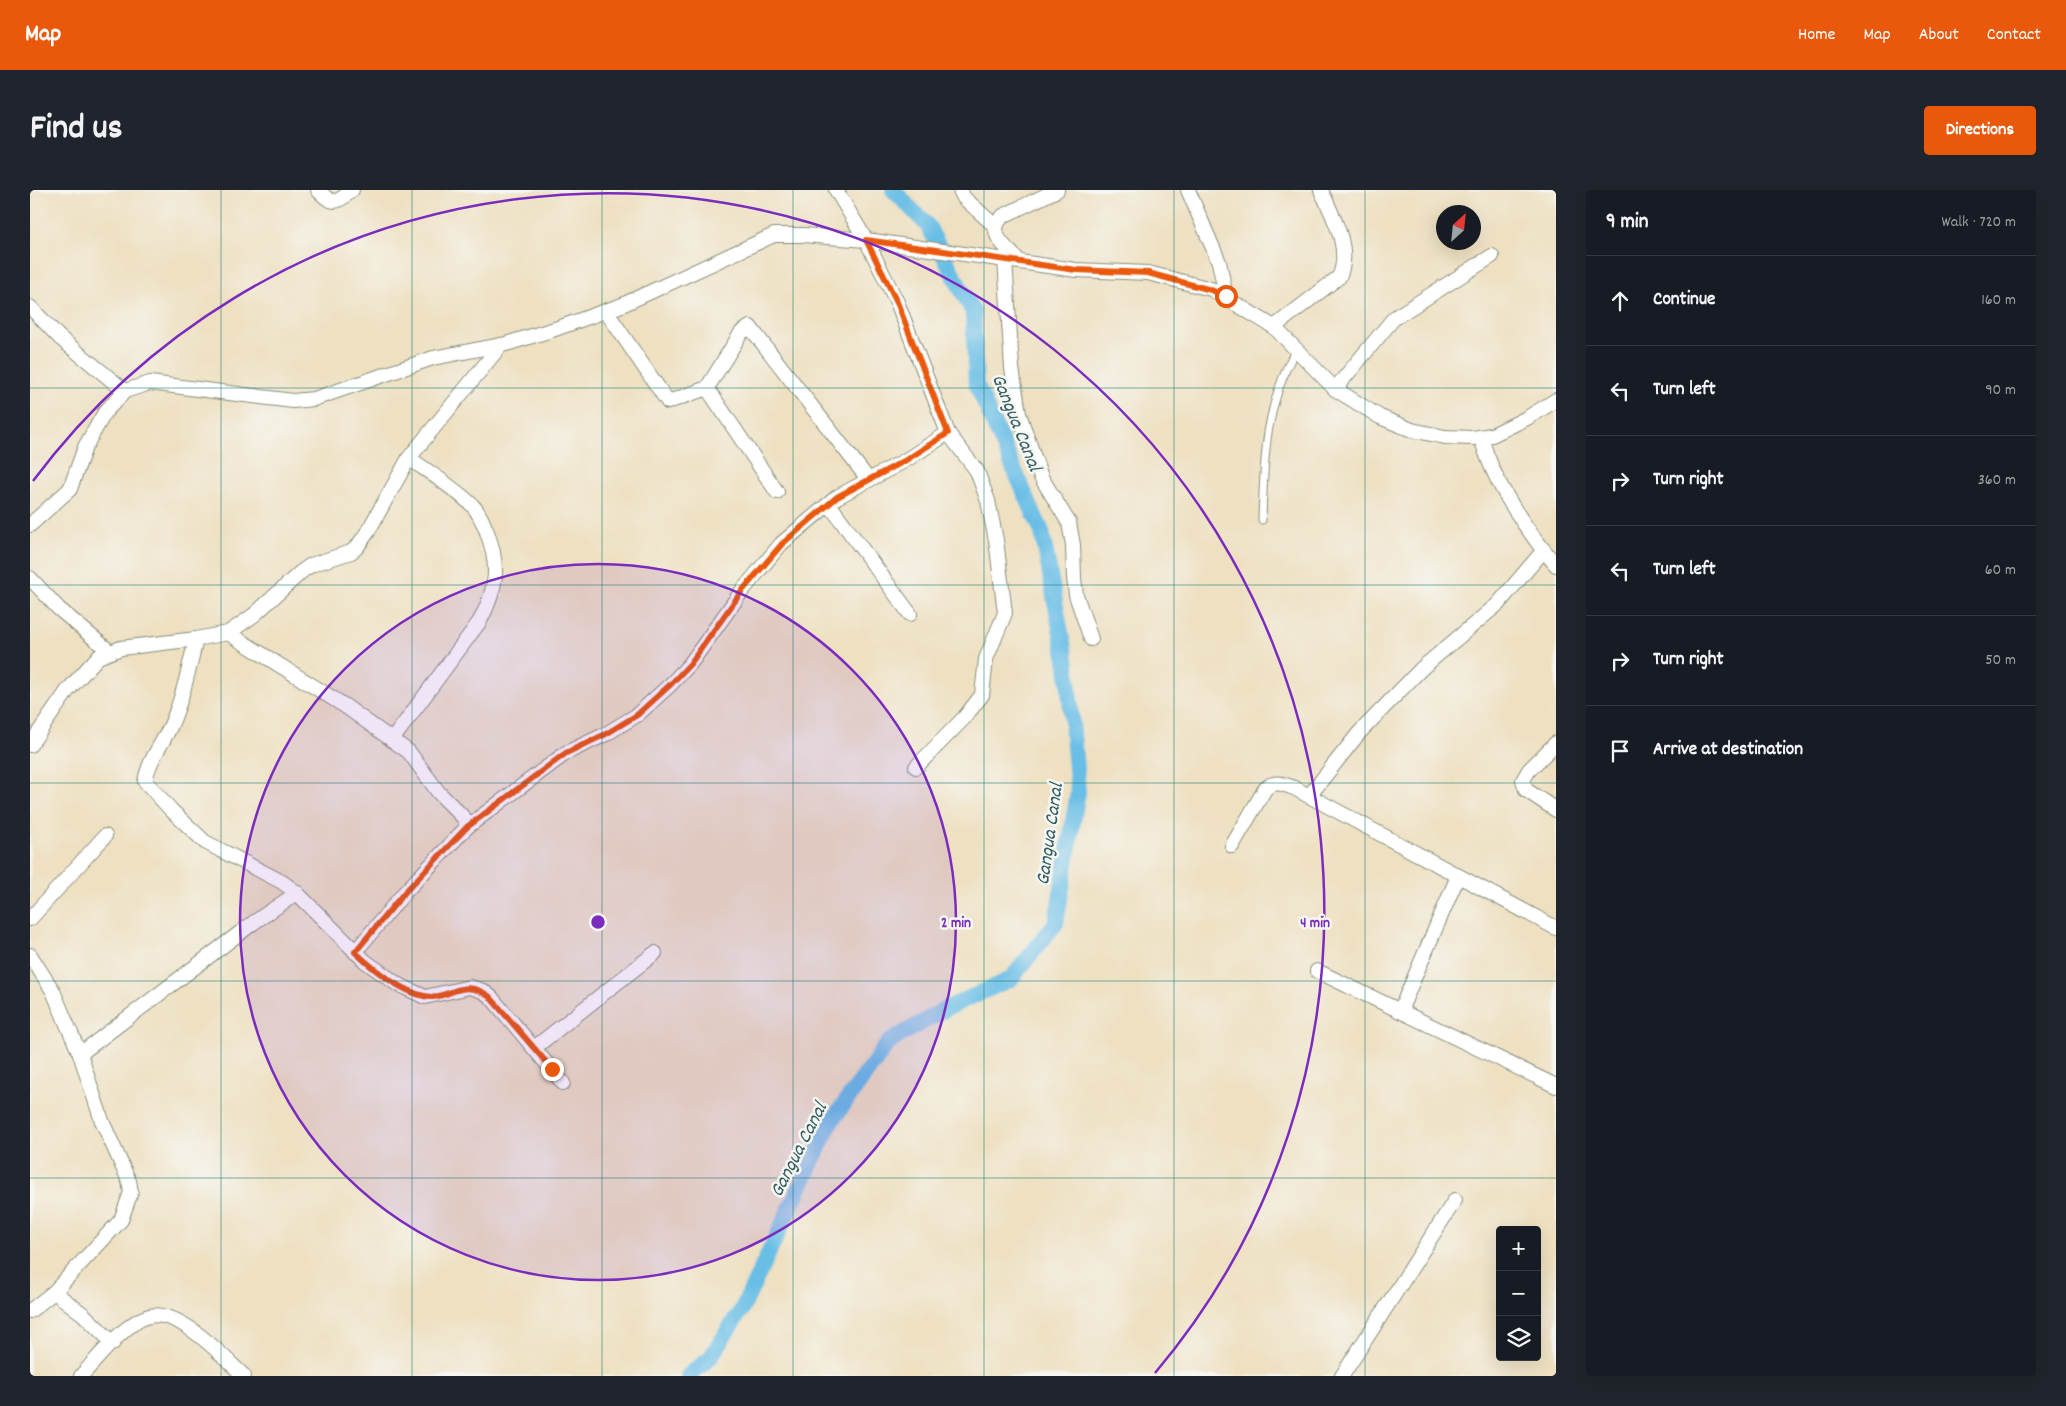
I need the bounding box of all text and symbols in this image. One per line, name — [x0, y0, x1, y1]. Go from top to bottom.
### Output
text: Map — [25, 18, 61, 52]
text: Home — [1798, 23, 1835, 48]
text: Map — [1863, 23, 1891, 48]
text: About — [1919, 23, 1959, 48]
text: Contact — [1987, 23, 2041, 48]
text: Find us — [30, 105, 122, 155]
button: Directions — [1924, 106, 2036, 155]
north arrow — [1436, 205, 1481, 250]
text: 9 min — [1606, 208, 1648, 238]
text: Walk · 720 m — [1941, 211, 2016, 234]
route start — [1215, 285, 1238, 308]
icon: ahead — [1606, 287, 1634, 315]
text: Continue — [1653, 287, 1715, 314]
text: 160 m — [1981, 289, 2016, 312]
water label: Gangua Canal — [983, 370, 1048, 478]
icon: left — [1606, 377, 1634, 405]
text: Turn left — [1653, 377, 1716, 404]
text: 90 m — [1985, 379, 2016, 402]
icon: right — [1606, 467, 1634, 495]
text: Turn right — [1653, 467, 1724, 494]
text: 360 m — [1978, 469, 2016, 492]
icon: left — [1606, 557, 1634, 585]
text: Turn left — [1653, 557, 1716, 584]
text: 60 m — [1985, 559, 2016, 582]
icon: right — [1606, 647, 1634, 675]
text: Turn right — [1653, 647, 1724, 674]
text: 50 m — [1985, 649, 2016, 672]
icon: arrive — [1606, 737, 1634, 765]
text: Arrive at destination — [1653, 737, 1803, 764]
water label: Gangua Canal — [1030, 779, 1072, 887]
centre of rings — [589, 913, 607, 931]
text: 2 min — [941, 913, 971, 935]
text: 4 min — [1300, 913, 1330, 935]
route end — [541, 1058, 564, 1081]
water label: Gangua Canal — [764, 1096, 836, 1202]
map controls — [1496, 1226, 1541, 1361]
button: + — [1496, 1226, 1541, 1271]
button: − — [1496, 1271, 1541, 1316]
button: layers — [1496, 1316, 1541, 1361]

